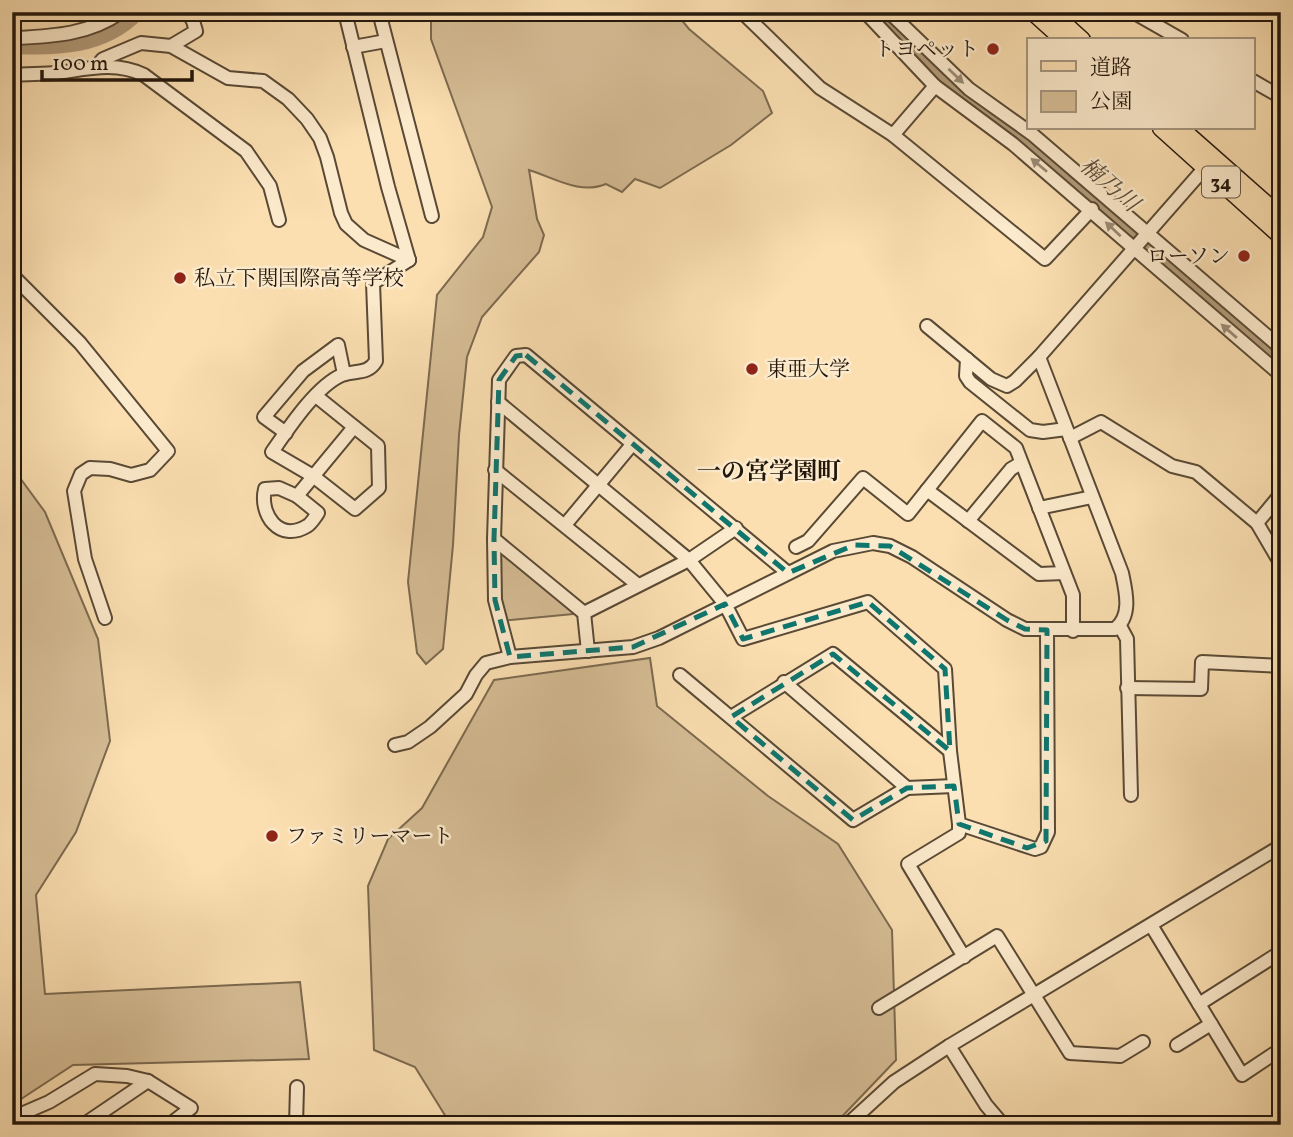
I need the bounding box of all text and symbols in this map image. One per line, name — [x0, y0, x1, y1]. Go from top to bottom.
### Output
place label: トヨペット — [874, 36, 979, 65]
scale bar — [42, 38, 192, 82]
legend — [1027, 38, 1254, 130]
marker: トヨペット — [985, 41, 1001, 57]
text: 100 m — [52, 50, 109, 79]
text: 道路 — [1090, 54, 1132, 83]
one-way arrow — [947, 68, 964, 85]
text: 公園 — [1090, 88, 1132, 117]
water label: 楠乃川 — [1072, 151, 1147, 222]
one-way arrow — [1031, 158, 1049, 173]
road number: 34 — [1202, 166, 1240, 198]
one-way arrow — [1105, 222, 1122, 238]
place label: ローソン — [1147, 243, 1230, 272]
marker: ローソン — [1236, 248, 1252, 264]
place label: 私立下関国際高等学校 — [194, 265, 404, 294]
marker: 私立下関国際高等学校 — [172, 270, 188, 286]
one-way arrow — [1220, 323, 1238, 339]
place label: 東亜大学 — [766, 356, 850, 385]
marker: 東亜大学 — [744, 361, 760, 377]
district label: 一の宮学園町 — [697, 456, 841, 490]
place label: ファミリーマート — [286, 823, 454, 852]
marker: ファミリーマート — [264, 828, 280, 844]

